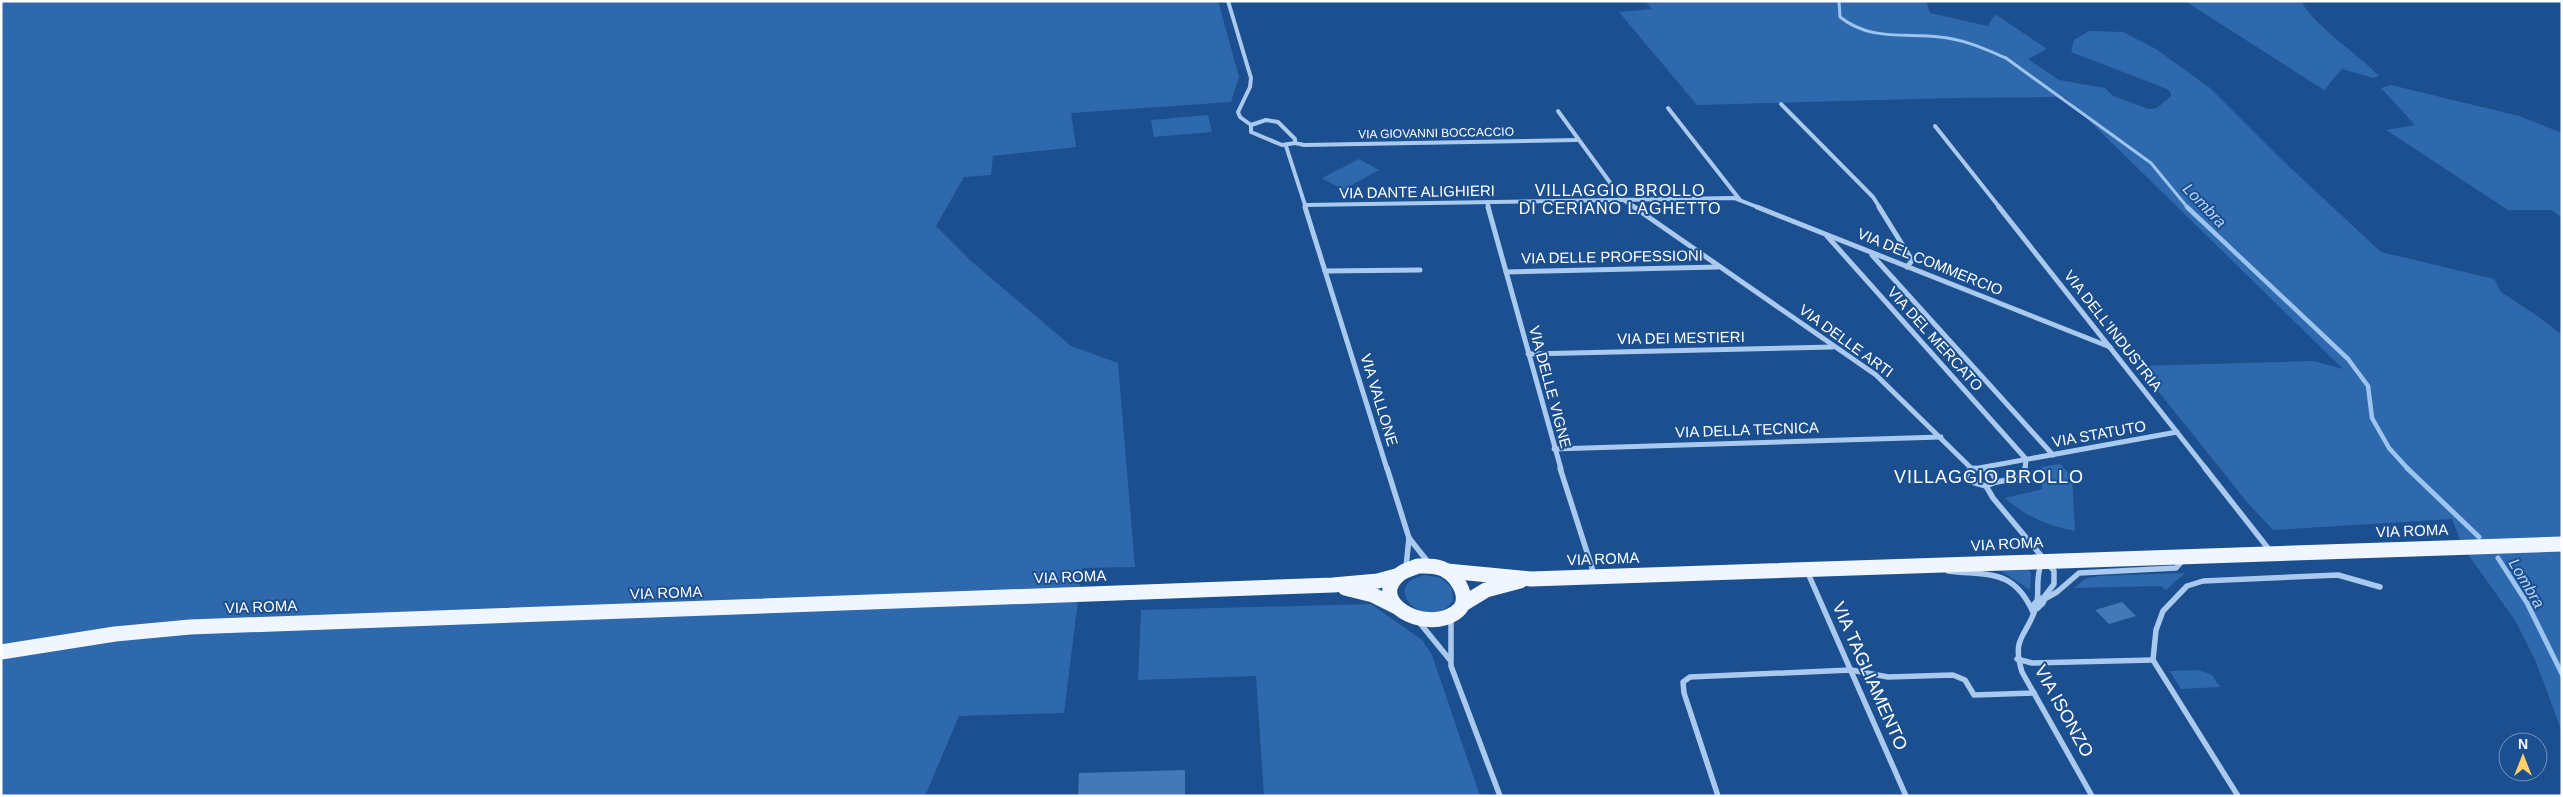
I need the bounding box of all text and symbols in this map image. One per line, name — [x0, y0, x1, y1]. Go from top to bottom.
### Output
street label: VIA GIOVANNI BOCCACCIO — [1358, 125, 1514, 141]
water label: Lombra — [2180, 180, 2230, 231]
street label: VIA DANTE ALIGHIERI — [1339, 182, 1495, 201]
district label: VILLAGGIO BROLLO DI CERIANO LAGHETTO — [1519, 182, 1721, 217]
street label: VIA DEL COMMERCIO — [1855, 225, 2005, 299]
street label: VIA DELLE PROFESSIONI — [1521, 246, 1703, 267]
street label: VIA DELL'INDUSTRIA — [2061, 267, 2166, 395]
street label: VIA DEL MERCATO — [1884, 283, 1986, 394]
street label: VIA DELLE ARTI — [1796, 301, 1897, 380]
street label: VIA DELLE VIGNE — [1526, 324, 1575, 450]
street label: VIA DEI MESTIERI — [1617, 328, 1745, 347]
street label: VIA VALLONE — [1357, 352, 1402, 448]
street label: VIA STATUTO — [2051, 417, 2147, 450]
street label: VIA DELLA TECNICA — [1675, 418, 1819, 441]
district label: VILLAGGIO BROLLO — [1894, 467, 2084, 487]
street label: VIA ROMA — [2375, 521, 2449, 540]
street label: VIA ROMA — [1970, 533, 2044, 554]
street label: VIA ROMA — [1566, 549, 1640, 568]
water label: Lombra — [2505, 556, 2548, 611]
street label: VIA ROMA — [1033, 567, 1107, 586]
street label: VIA ROMA — [629, 583, 703, 602]
street label: VIA ROMA — [224, 597, 298, 616]
street label: VIA TAGLIAMENTO — [1828, 599, 1912, 753]
street label: VIA ISONZO — [2031, 662, 2097, 760]
north arrow — [2498, 732, 2548, 782]
text: N — [2518, 736, 2528, 752]

